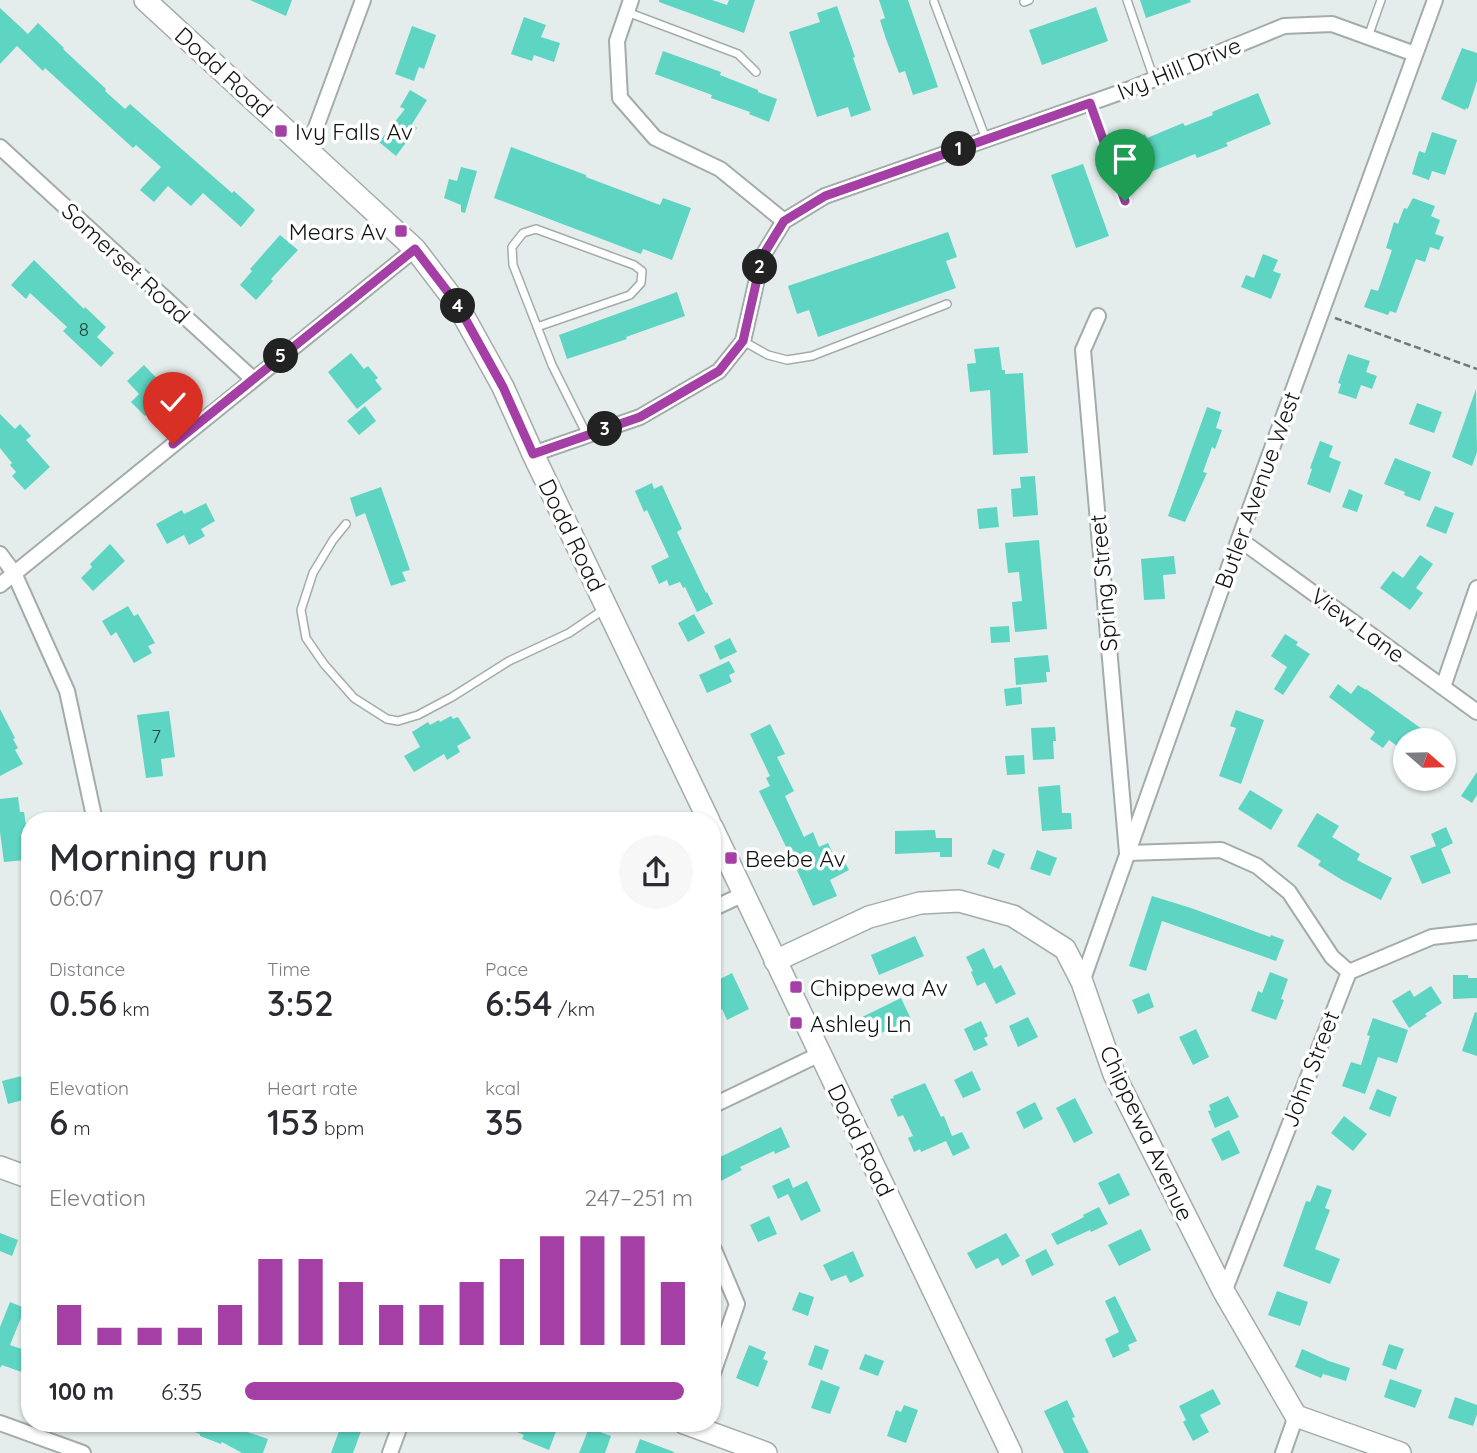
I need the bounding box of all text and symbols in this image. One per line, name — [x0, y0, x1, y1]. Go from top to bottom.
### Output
street label: Dodd Road — [169, 20, 279, 124]
street label: Ivy Hill Drive — [1113, 30, 1245, 106]
place label: Ivy Falls Av — [295, 117, 413, 146]
marker: Ivy Falls Av — [273, 123, 289, 139]
pin — [1095, 129, 1155, 201]
pin: 1 — [942, 132, 976, 166]
text: 1 — [955, 136, 962, 160]
icon: arrive — [1106, 140, 1144, 178]
street label: Somerset Road — [56, 196, 196, 330]
place label: Mears Av — [289, 217, 387, 246]
marker: Mears Av — [393, 223, 409, 239]
pin: 2 — [742, 250, 778, 284]
text: 2 — [754, 254, 765, 278]
pin: 4 — [440, 288, 476, 324]
text: 4 — [452, 293, 463, 317]
house number: 8 — [79, 317, 89, 341]
pin: 5 — [264, 338, 298, 374]
text: 5 — [275, 343, 286, 367]
pin — [143, 372, 203, 444]
icon: check — [154, 383, 192, 421]
street label: Butler Avenue West — [1208, 387, 1306, 592]
pin: 3 — [588, 412, 622, 446]
text: 3 — [599, 416, 610, 440]
street label: Dodd Road — [532, 474, 612, 596]
street label: Spring Street — [1083, 513, 1123, 653]
street label: View Lane — [1305, 581, 1411, 669]
house number: 7 — [151, 724, 161, 748]
north arrow — [1393, 728, 1456, 791]
map controls — [1393, 728, 1456, 791]
text: Morning run — [49, 833, 268, 881]
button: share — [619, 835, 693, 909]
place label: Beebe Av — [745, 844, 846, 873]
marker: Beebe Av — [723, 850, 739, 866]
text: 06:07 — [49, 883, 104, 912]
text: Distance — [49, 957, 125, 981]
text: Time — [267, 957, 311, 981]
text: Pace — [485, 957, 528, 981]
place label: Chippewa Av — [810, 973, 948, 1002]
marker: Chippewa Av — [788, 979, 804, 995]
text: 0.56 — [49, 981, 117, 1025]
text: 3:52 — [267, 981, 334, 1025]
text: 6:54 — [485, 981, 552, 1025]
text: km — [117, 997, 150, 1021]
text: /km — [552, 997, 595, 1021]
street label: John Street — [1275, 1006, 1346, 1131]
place label: Ashley Ln — [810, 1009, 912, 1038]
marker: Ashley Ln — [788, 1015, 804, 1031]
street label: Chippewa Avenue — [1094, 1041, 1200, 1225]
text: Elevation — [49, 1076, 129, 1100]
text: Heart rate — [267, 1076, 358, 1100]
text: kcal — [485, 1076, 520, 1100]
street label: Dodd Road — [821, 1079, 901, 1201]
text: 6 — [49, 1100, 68, 1144]
text: 153 — [267, 1100, 319, 1144]
text: 35 — [485, 1100, 523, 1144]
text: m — [68, 1116, 91, 1140]
text: bpm — [319, 1116, 364, 1140]
text: Elevation — [49, 1183, 146, 1212]
text: 247–251 m — [585, 1183, 693, 1212]
text: 100 m — [49, 1377, 114, 1406]
text: 6:35 — [161, 1377, 202, 1406]

